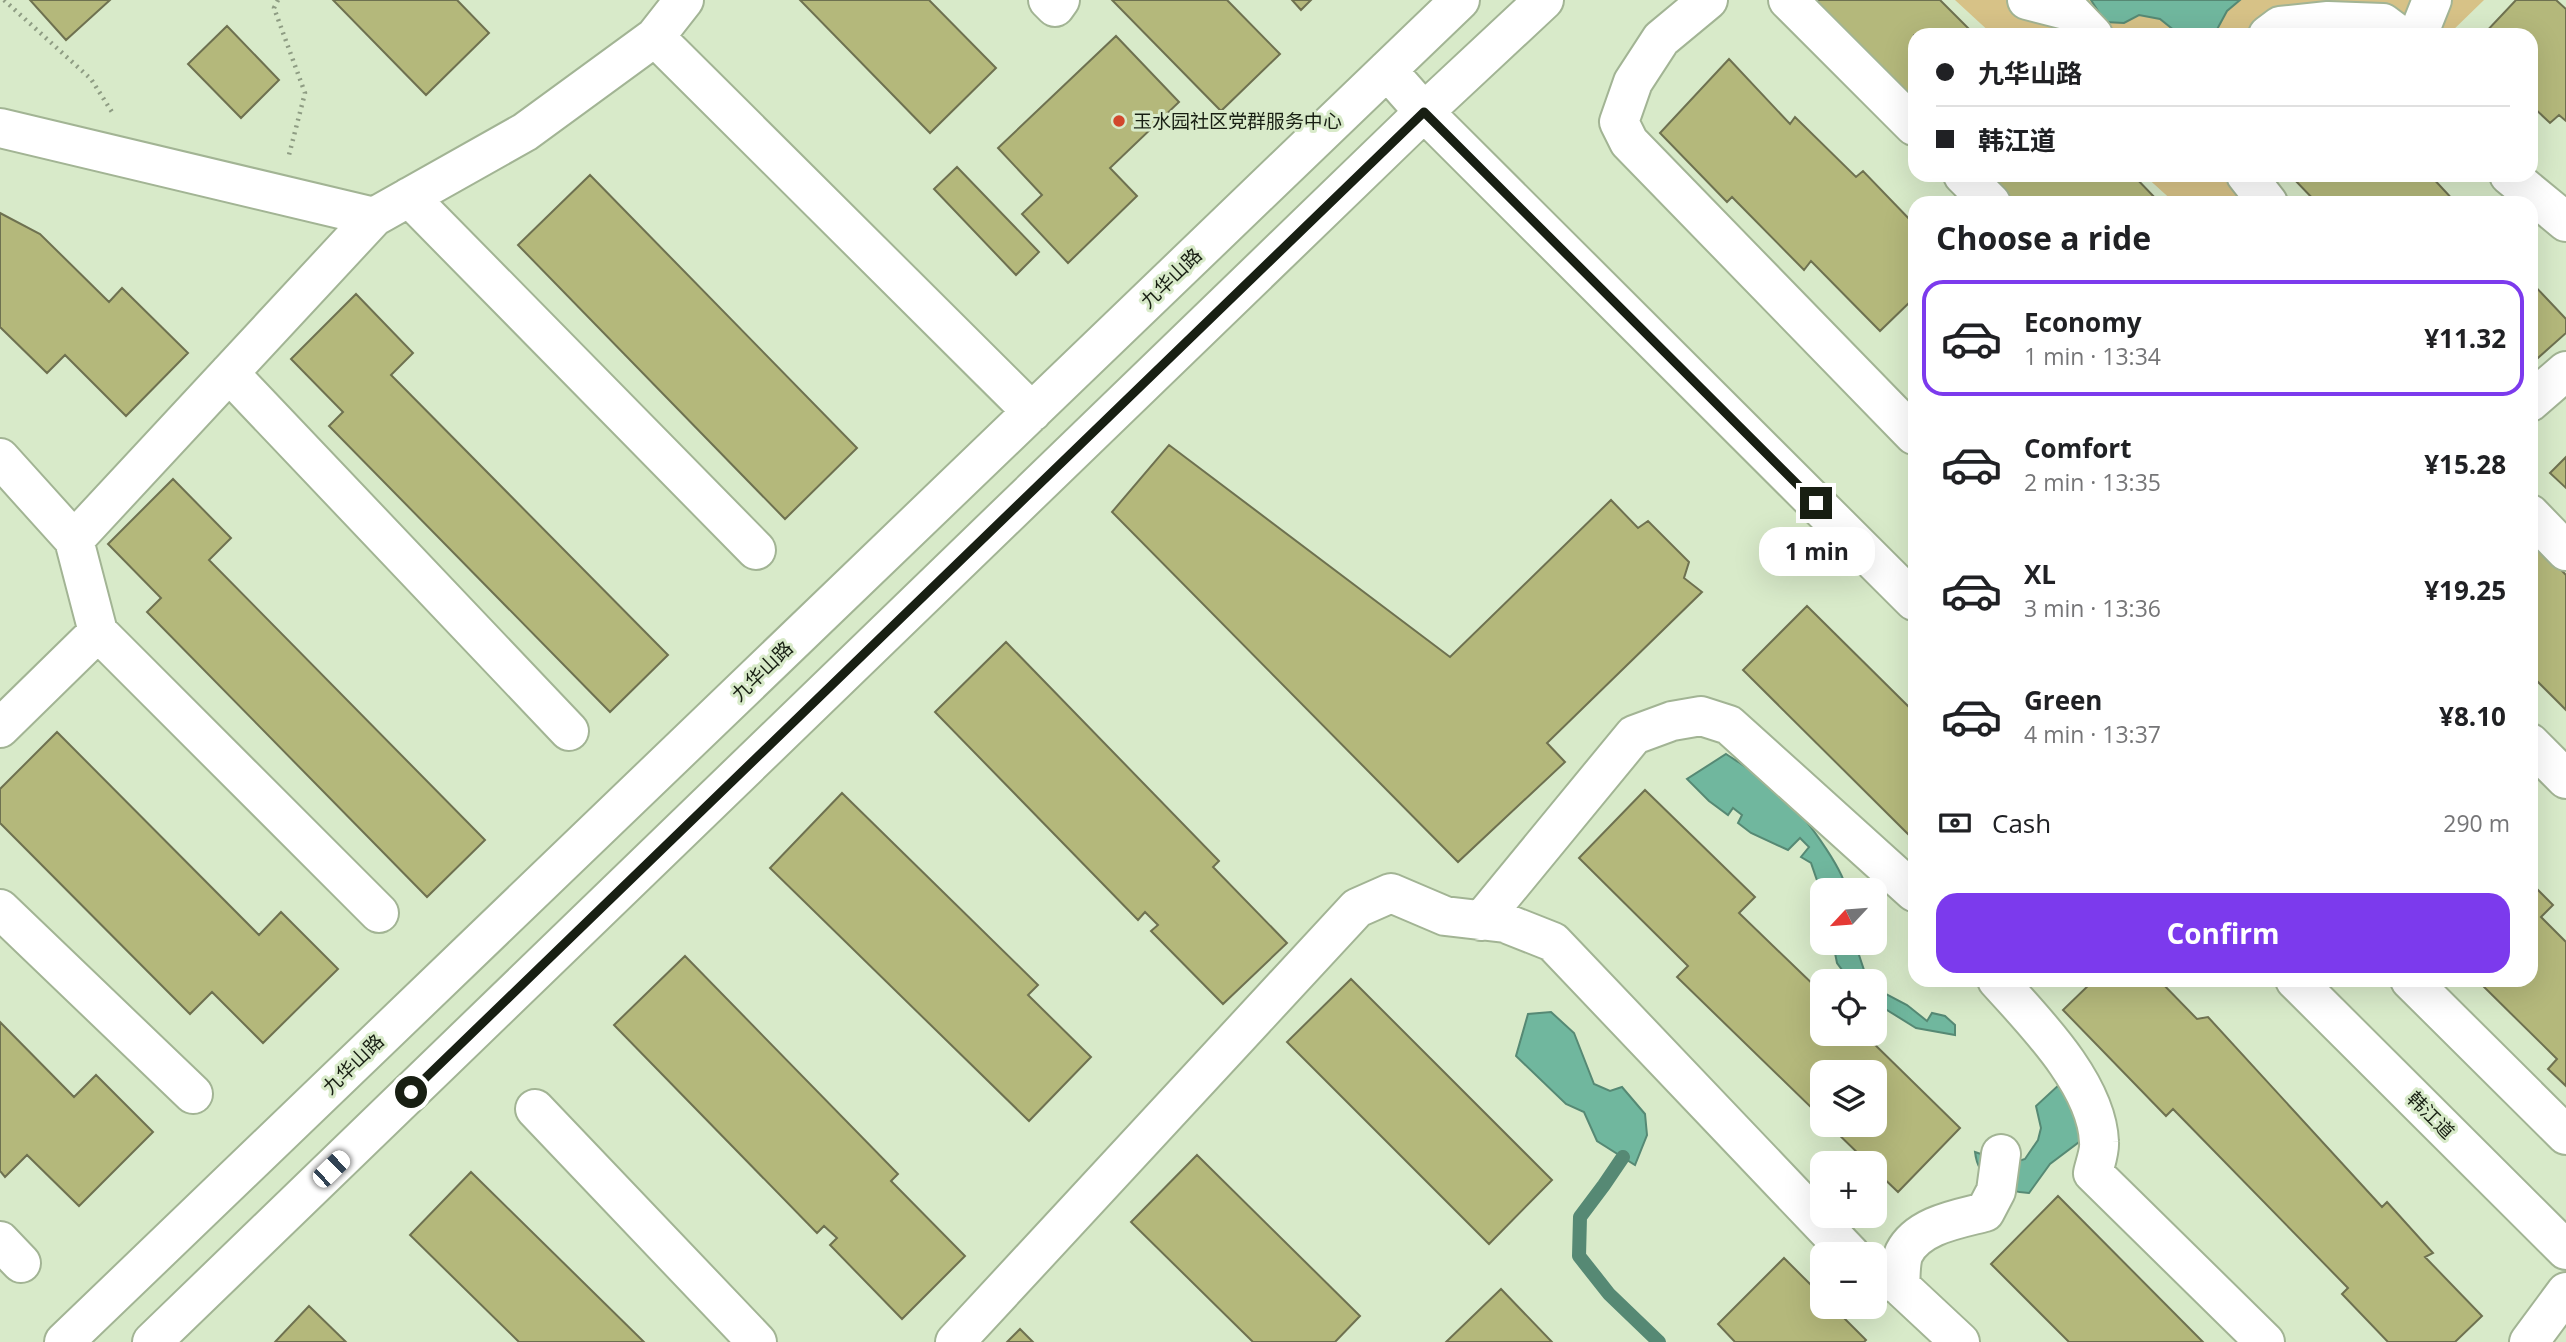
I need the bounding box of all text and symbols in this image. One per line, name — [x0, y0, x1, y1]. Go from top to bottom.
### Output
text: 九华山路 — [1978, 55, 2082, 91]
place label: 玉水园社区党群服务中心 — [1133, 108, 1342, 134]
marker: 玉水园社区党群服务中心 — [1111, 113, 1127, 129]
text: 韩江道 — [1978, 122, 2056, 158]
text: Choose a ride — [1936, 216, 2151, 259]
street label: 九华山路 — [1135, 242, 1207, 314]
text: Economy — [2024, 304, 2142, 340]
icon: car — [1940, 307, 2003, 370]
text: ¥11.32 — [2424, 320, 2506, 356]
text: 1 min · 13:34 — [2024, 340, 2161, 372]
text: Comfort — [2024, 430, 2131, 466]
icon: car — [1940, 433, 2003, 496]
text: ¥15.28 — [2424, 446, 2506, 482]
text: 2 min · 13:35 — [2024, 466, 2161, 498]
route end — [1800, 487, 1832, 519]
callout: 1 min — [1758, 528, 1874, 576]
text: 1 min — [1785, 535, 1849, 567]
text: XL — [2024, 556, 2056, 592]
icon: car — [1940, 559, 2003, 622]
text: ¥19.25 — [2424, 572, 2506, 608]
text: 3 min · 13:36 — [2024, 592, 2161, 624]
street label: 九华山路 — [726, 635, 798, 707]
text: Green — [2024, 682, 2102, 718]
icon: car — [1940, 685, 2003, 748]
text: ¥8.10 — [2439, 698, 2506, 734]
text: 4 min · 13:37 — [2024, 718, 2161, 750]
icon: cash — [1936, 804, 1974, 842]
text: Cash — [1992, 805, 2051, 841]
text: 290 m — [2443, 807, 2510, 839]
north arrow — [1810, 878, 1886, 956]
map controls — [1810, 878, 1887, 1319]
button: Confirm — [1936, 893, 2510, 973]
button: locate — [1810, 969, 1887, 1046]
street label: 九华山路 — [317, 1028, 389, 1100]
button: layers — [1810, 1060, 1887, 1137]
route start — [395, 1076, 427, 1108]
street label: 韩江道 — [2402, 1086, 2460, 1144]
car — [309, 1147, 354, 1191]
button: + — [1810, 1151, 1887, 1228]
button: − — [1810, 1242, 1887, 1319]

